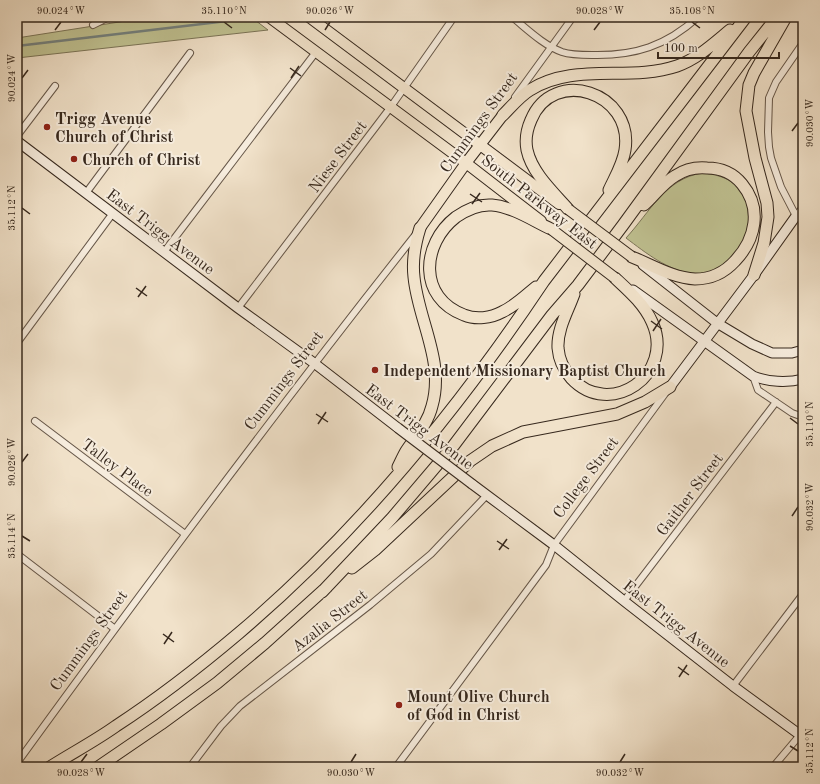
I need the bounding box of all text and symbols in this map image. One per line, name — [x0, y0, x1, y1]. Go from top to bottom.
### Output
text: 90.024°W — [37, 6, 85, 16]
text: 35.110°N — [201, 6, 247, 16]
text: 90.026°W — [306, 6, 354, 16]
text: 90.028°W — [576, 6, 624, 16]
text: 35.108°N — [669, 6, 715, 16]
scale bar — [658, 34, 779, 60]
text: 100 m — [664, 43, 698, 55]
text: 90.024°W — [7, 54, 17, 102]
street label: Cummings Street — [438, 70, 522, 176]
text: 90.030°W — [805, 99, 815, 147]
place label: Trigg Avenue Church of Christ — [55, 112, 173, 146]
street label: Niese Street — [307, 118, 371, 196]
marker: Trigg Avenue Church of Christ — [42, 122, 52, 132]
place label: Church of Christ — [82, 153, 200, 169]
street label: South Parkway East — [478, 153, 600, 253]
marker: Church of Christ — [69, 154, 79, 164]
text: 35.112°N — [7, 185, 17, 231]
street label: East Trigg Avenue — [103, 187, 217, 278]
street label: Cummings Street — [242, 328, 327, 434]
place label: Independent Missionary Baptist Church — [383, 364, 666, 380]
marker: Independent Missionary Baptist Church — [370, 365, 380, 375]
street label: East Trigg Avenue — [362, 382, 476, 473]
text: 35.110°N — [805, 401, 815, 447]
street label: College Street — [551, 434, 623, 522]
street label: Talley Place — [78, 437, 156, 501]
text: 90.026°W — [7, 438, 17, 486]
street label: Gaither Street — [654, 451, 727, 539]
text: 90.032°W — [805, 483, 815, 531]
text: 35.114°N — [7, 513, 17, 559]
street label: East Trigg Avenue — [619, 578, 732, 671]
street label: Azalia Street — [290, 587, 371, 656]
street label: Cummings Street — [48, 588, 132, 694]
place label: Mount Olive Church of God in Christ — [407, 690, 550, 724]
marker: Mount Olive Church of God in Christ — [394, 700, 404, 710]
text: 35.112°N — [805, 728, 815, 774]
text: 90.028°W — [57, 768, 105, 778]
text: 90.030°W — [327, 768, 375, 778]
text: 90.032°W — [596, 768, 644, 778]

